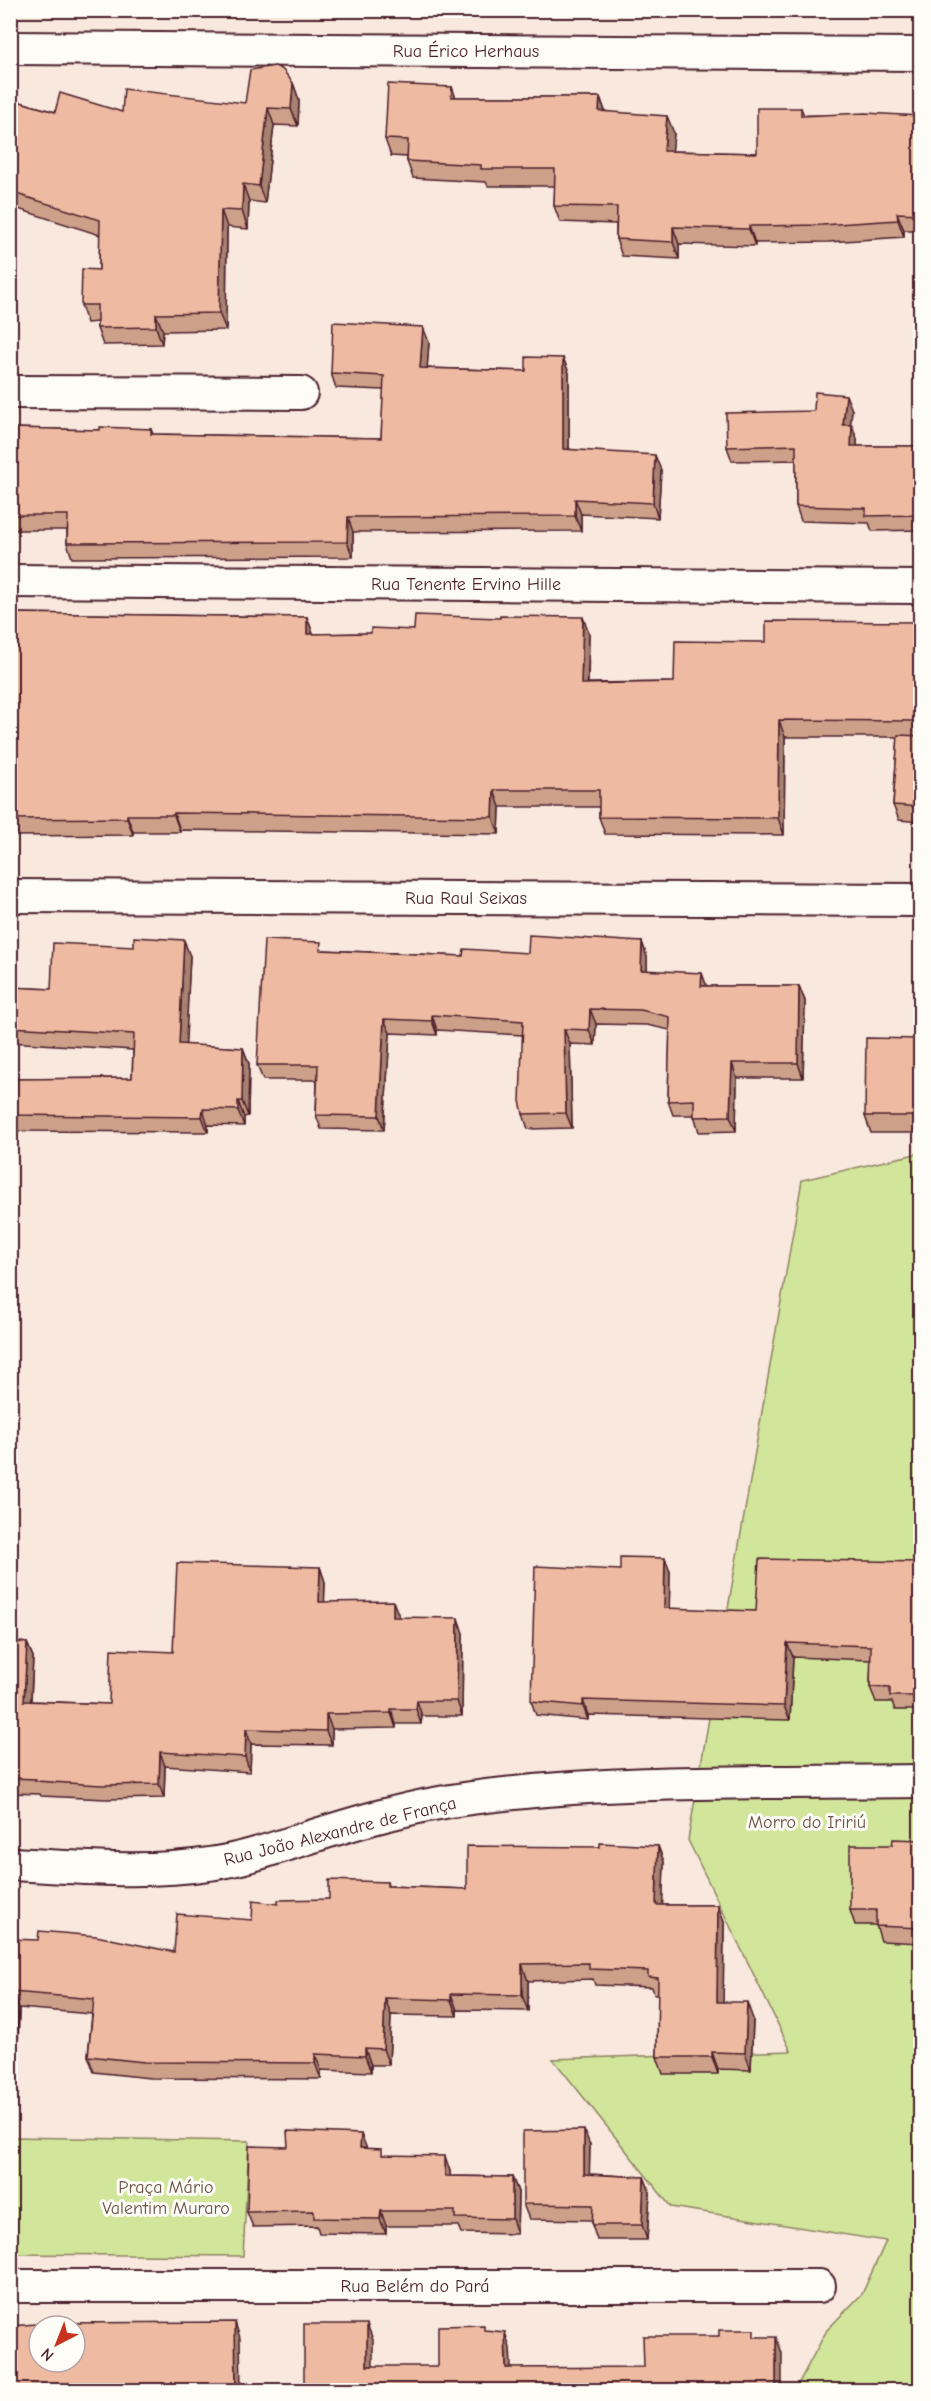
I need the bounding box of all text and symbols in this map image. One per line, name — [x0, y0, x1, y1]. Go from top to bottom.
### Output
street label: Rua Érico Herhaus — [393, 40, 539, 62]
street label: Rua Tenente Ervino Hille — [371, 574, 561, 595]
street label: Rua Raul Seixas — [405, 888, 527, 909]
street label: Rua João Alexandre de França — [222, 1792, 459, 1871]
park label: Morro do Iririú — [748, 1812, 866, 1833]
park label: Praça Mário Valentim Muraro — [102, 2177, 230, 2219]
street label: Rua Belém do Pará — [341, 2276, 489, 2297]
north arrow — [27, 2314, 87, 2374]
text: N — [38, 2344, 58, 2365]

